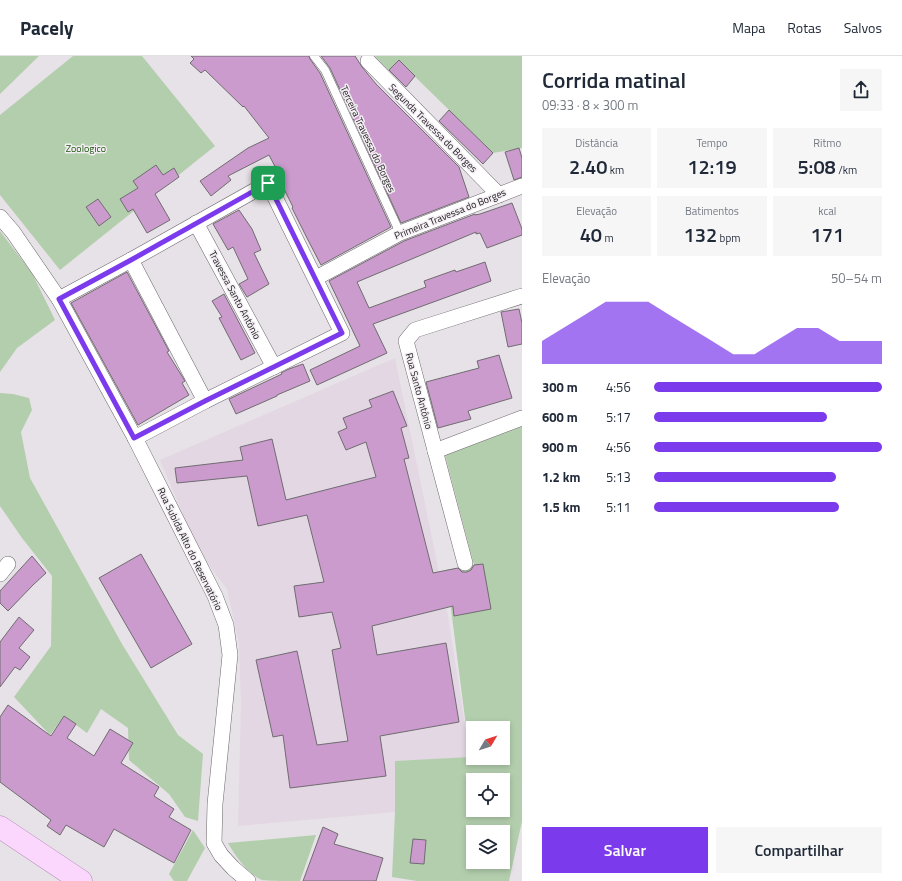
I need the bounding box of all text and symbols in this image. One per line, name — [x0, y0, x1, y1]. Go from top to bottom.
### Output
text: Pacely — [20, 13, 74, 42]
text: Mapa — [732, 17, 765, 38]
text: Rotas — [787, 17, 822, 38]
text: Salvos — [844, 17, 882, 38]
text: Corrida matinal — [542, 63, 686, 97]
button: share — [840, 69, 882, 111]
street label: Segunda Travessa do Borges — [385, 80, 481, 176]
street label: Terceira Travessa do Borges — [337, 83, 400, 195]
text: 09:33 · 8 × 300 m — [542, 95, 638, 115]
text: Distância — [575, 135, 618, 151]
text: Tempo — [696, 135, 728, 151]
text: Ritmo — [813, 135, 841, 151]
park label: Zoologico — [66, 141, 106, 156]
text: 2.40 — [569, 151, 607, 182]
text: 12:19 — [687, 151, 737, 182]
text: 5:08 — [797, 151, 836, 182]
text: km — [607, 162, 624, 178]
text: /km — [836, 162, 857, 178]
pin — [251, 166, 285, 200]
icon: arrive — [257, 172, 279, 194]
street label: Primeira Travessa do Borges — [392, 185, 508, 243]
text: Elevação — [576, 203, 617, 219]
text: Batimentos — [685, 203, 739, 219]
text: kcal — [818, 203, 836, 219]
text: 40 — [580, 219, 602, 250]
text: 132 — [684, 219, 717, 250]
text: 171 — [811, 219, 844, 250]
text: m — [602, 230, 614, 246]
text: bpm — [717, 230, 740, 246]
street label: Travessa Santo Antônio — [205, 248, 265, 342]
text: Elevação — [542, 268, 590, 288]
text: 50–54 m — [831, 268, 882, 288]
street label: Rua Santo Antônio — [402, 351, 436, 431]
text: 300 m — [542, 377, 578, 397]
text: 4:56 — [606, 377, 631, 397]
text: 600 m — [542, 407, 578, 427]
text: 5:17 — [606, 407, 631, 427]
text: 900 m — [542, 437, 578, 457]
text: 4:56 — [606, 437, 631, 457]
text: 1.2 km — [542, 467, 580, 487]
text: 5:13 — [606, 467, 631, 487]
street label: Rua Subida Alto do Reservatório — [154, 485, 226, 613]
text: 1.5 km — [542, 497, 580, 517]
text: 5:11 — [606, 497, 631, 517]
north arrow — [466, 721, 510, 765]
map controls — [466, 721, 510, 869]
button: locate — [466, 773, 510, 817]
button: layers — [466, 825, 510, 869]
button: Salvar — [542, 827, 708, 873]
button: Compartilhar — [716, 827, 882, 873]

